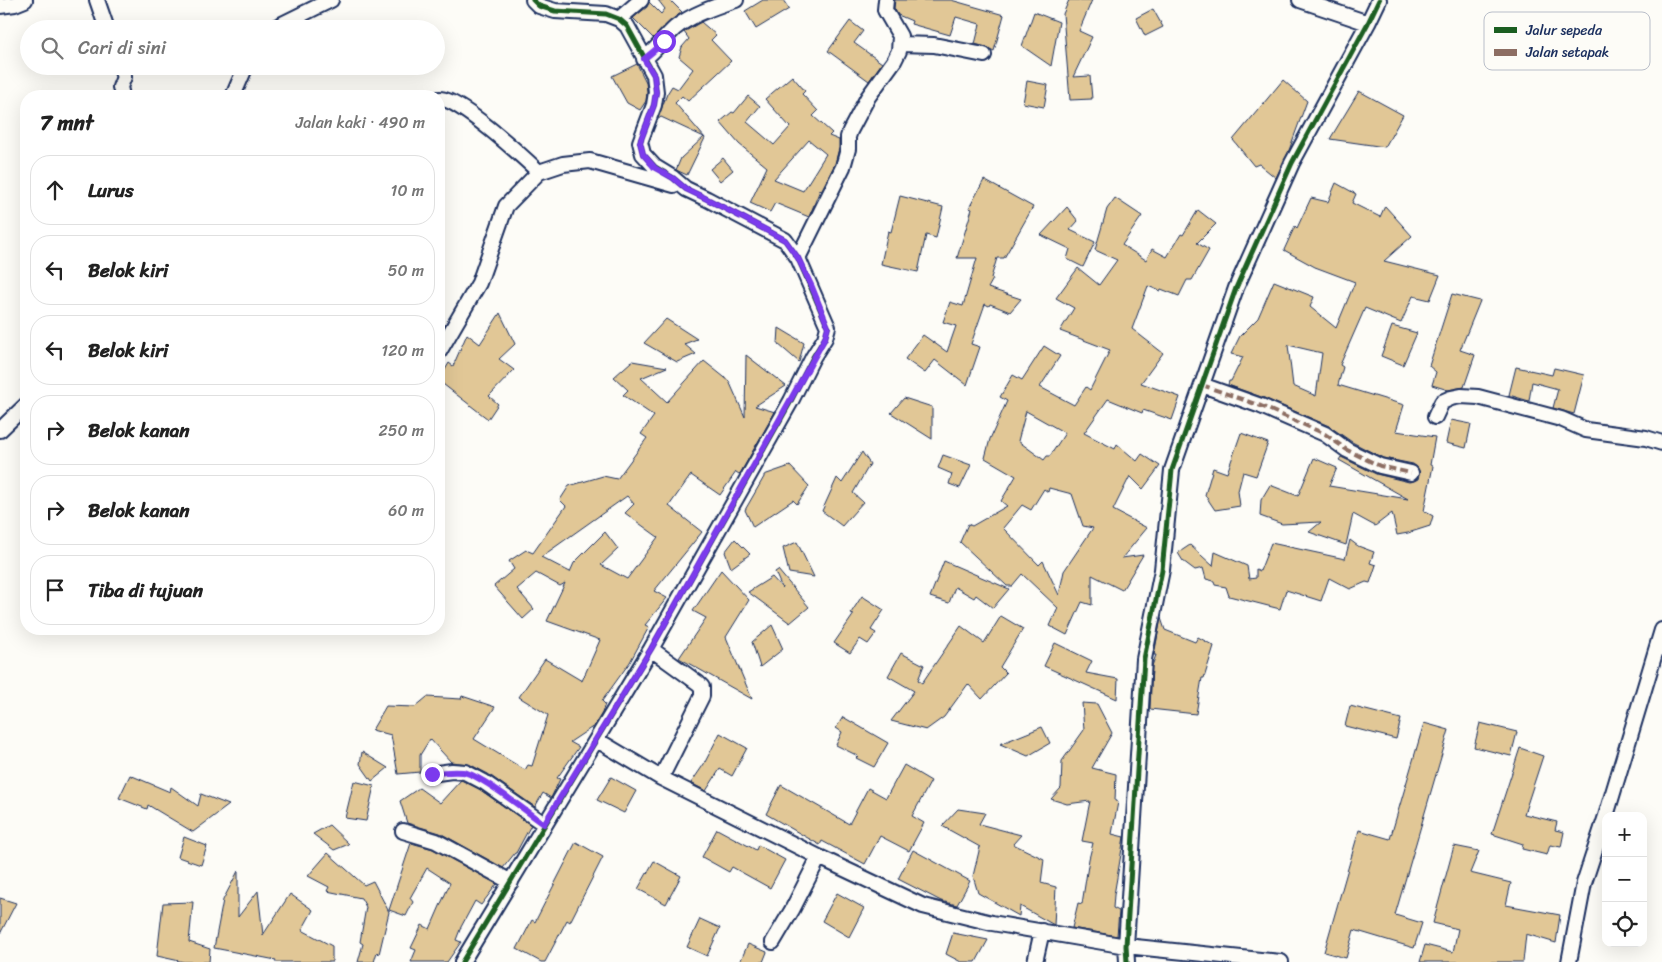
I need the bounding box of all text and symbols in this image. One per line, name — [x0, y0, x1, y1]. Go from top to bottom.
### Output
legend — [1484, 12, 1650, 70]
text: Jalur sepeda — [1525, 18, 1603, 43]
search box — [20, 20, 445, 75]
route start — [653, 30, 676, 53]
text: Cari di sini — [78, 31, 166, 64]
icon: search — [38, 34, 66, 62]
text: Jalan setapak — [1525, 40, 1609, 65]
text: 7 mnt — [40, 104, 93, 142]
text: Jalan kaki · 490 m — [296, 108, 425, 137]
text: Lurus — [88, 174, 134, 207]
icon: ahead — [41, 176, 69, 204]
text: 10 m — [391, 176, 424, 205]
text: Belok kiri — [88, 254, 168, 287]
icon: left — [41, 256, 69, 284]
text: 50 m — [388, 256, 424, 285]
text: Belok kiri — [88, 334, 168, 367]
icon: left — [41, 336, 69, 364]
text: 120 m — [381, 336, 424, 365]
text: Belok kanan — [88, 414, 190, 447]
icon: right — [41, 416, 69, 444]
text: 250 m — [378, 416, 424, 445]
text: Belok kanan — [88, 494, 190, 527]
icon: right — [41, 496, 69, 524]
text: 60 m — [388, 496, 424, 525]
text: Tiba di tujuan — [88, 574, 203, 607]
icon: arrive — [41, 576, 69, 604]
route end — [421, 763, 444, 786]
map controls — [1602, 812, 1647, 947]
button: + — [1602, 812, 1647, 857]
button: − — [1602, 857, 1647, 902]
button: locate — [1602, 902, 1647, 947]

